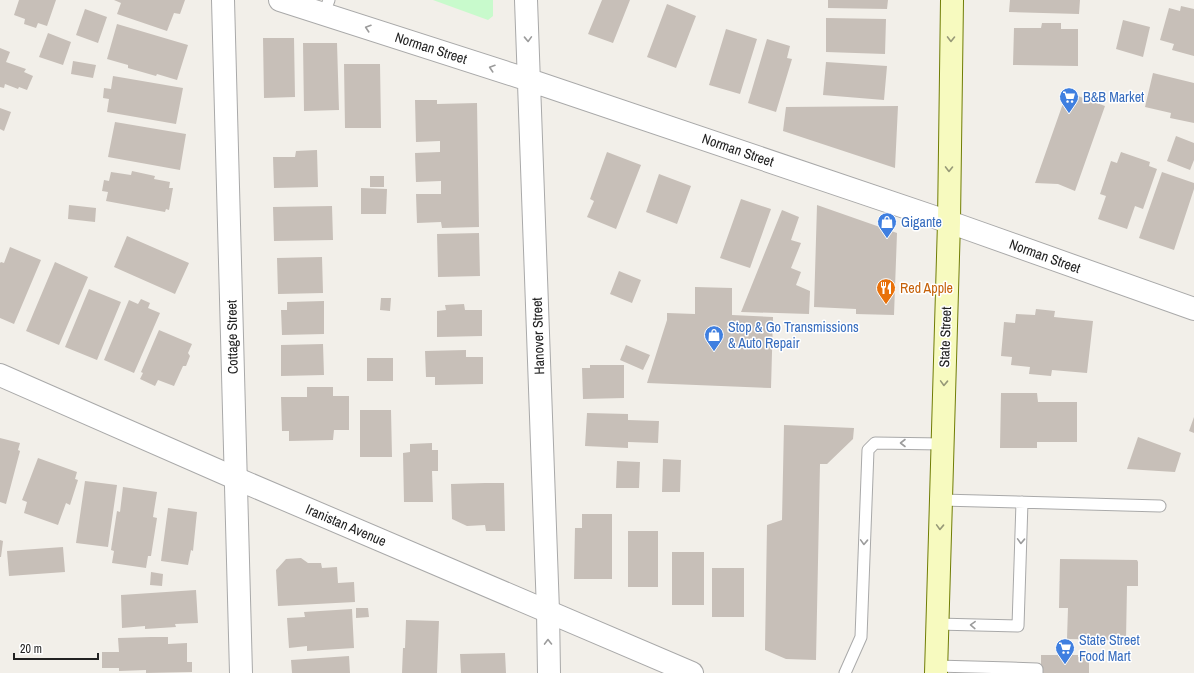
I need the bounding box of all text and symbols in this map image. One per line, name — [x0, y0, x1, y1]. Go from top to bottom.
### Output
one-way arrow — [365, 24, 372, 33]
street label: Norman Street — [393, 28, 469, 68]
one-way arrow — [523, 36, 532, 42]
one-way arrow — [947, 36, 955, 42]
one-way arrow — [489, 64, 496, 73]
supermarket icon: B&B Market — [1058, 86, 1080, 114]
place label: B&B Market — [1083, 88, 1144, 106]
street label: Norman Street — [700, 129, 776, 171]
one-way arrow — [945, 166, 953, 172]
shop icon: Gigante — [876, 211, 898, 239]
place label: Gigante — [901, 213, 942, 231]
street label: Norman Street — [1007, 235, 1083, 277]
restaurant icon: Red Apple — [875, 277, 897, 305]
place label: Red Apple — [900, 279, 953, 297]
street label: Hanover Street — [528, 297, 548, 375]
street label: Cottage Street — [222, 300, 242, 374]
street label: State Street — [935, 306, 955, 368]
place label: Stop & Go Transmissions & Auto Repair — [728, 318, 859, 352]
shop icon: Stop & Go Transmissions & Auto Repair — [703, 324, 725, 352]
one-way arrow — [940, 380, 948, 386]
one-way arrow — [900, 439, 906, 447]
street label: Iranistan Avenue — [303, 500, 389, 550]
one-way arrow — [935, 524, 944, 530]
one-way arrow — [1016, 538, 1025, 544]
one-way arrow — [860, 539, 869, 545]
one-way arrow — [970, 621, 976, 630]
place label: State Street Food Mart — [1079, 631, 1140, 665]
scale bar — [14, 635, 98, 661]
supermarket icon: State Street Food Mart — [1054, 637, 1076, 665]
one-way arrow — [544, 639, 552, 645]
text: 20 m — [20, 641, 42, 657]

